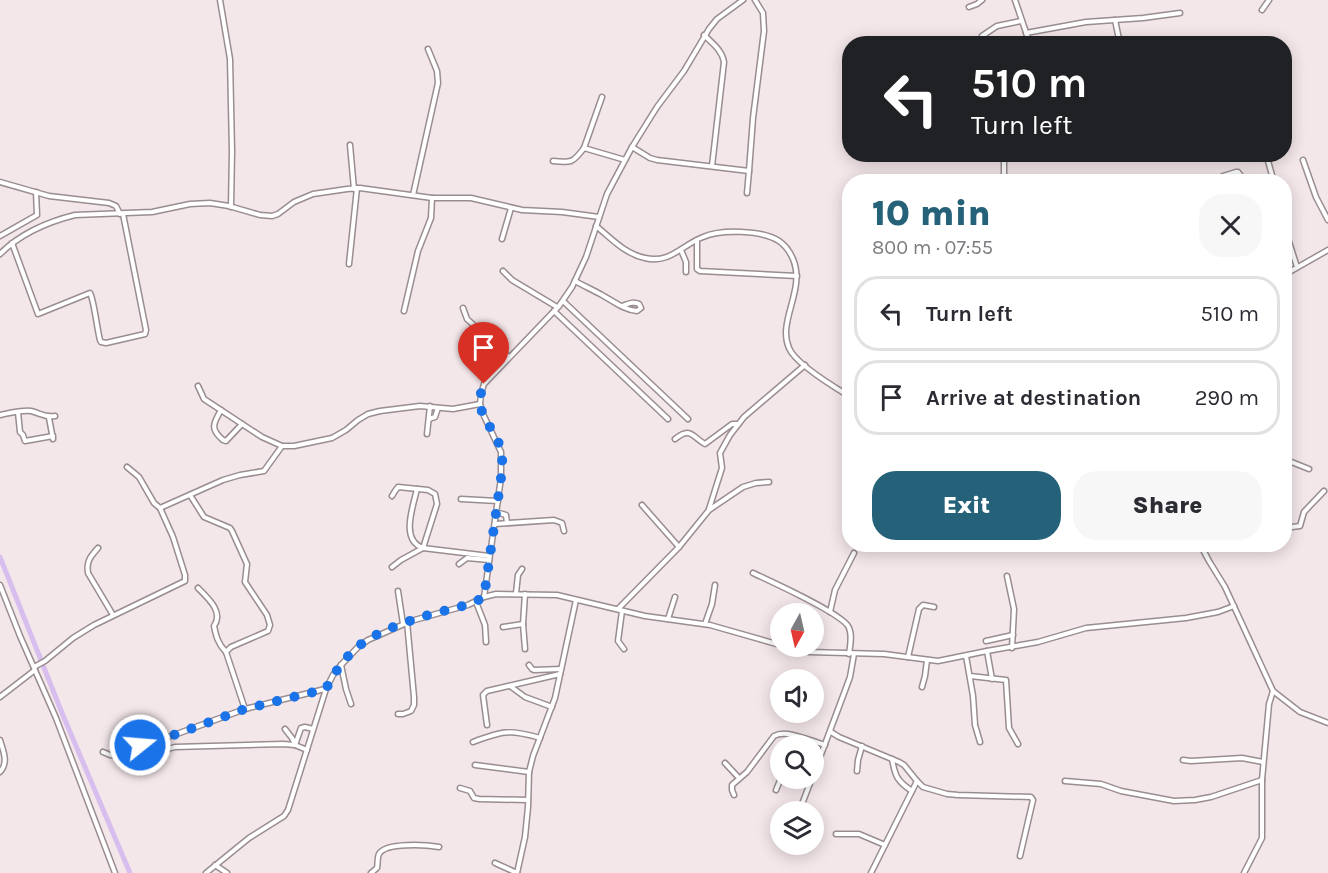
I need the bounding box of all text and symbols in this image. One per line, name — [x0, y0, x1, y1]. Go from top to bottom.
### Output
text: 510 m — [971, 58, 1087, 108]
icon: left — [872, 60, 950, 138]
text: Turn left — [971, 109, 1072, 141]
text: 10 min — [872, 192, 991, 234]
button: close — [1199, 194, 1262, 257]
text: 800 m · 07:55 — [872, 236, 993, 259]
icon: left — [875, 297, 908, 330]
text: Turn left — [926, 301, 1013, 327]
text: 510 m — [1200, 301, 1259, 327]
pin — [458, 322, 509, 384]
icon: arrive — [467, 331, 500, 364]
icon: arrive — [875, 381, 908, 414]
text: Arrive at destination — [926, 385, 1141, 411]
text: 290 m — [1195, 385, 1259, 411]
button: Exit — [872, 471, 1061, 540]
button: Share — [1073, 471, 1262, 540]
north arrow — [770, 603, 824, 657]
map controls — [770, 603, 824, 855]
button: sound — [770, 669, 824, 723]
position arrow — [108, 713, 172, 777]
button: search — [770, 735, 824, 789]
button: layers — [770, 801, 824, 855]

